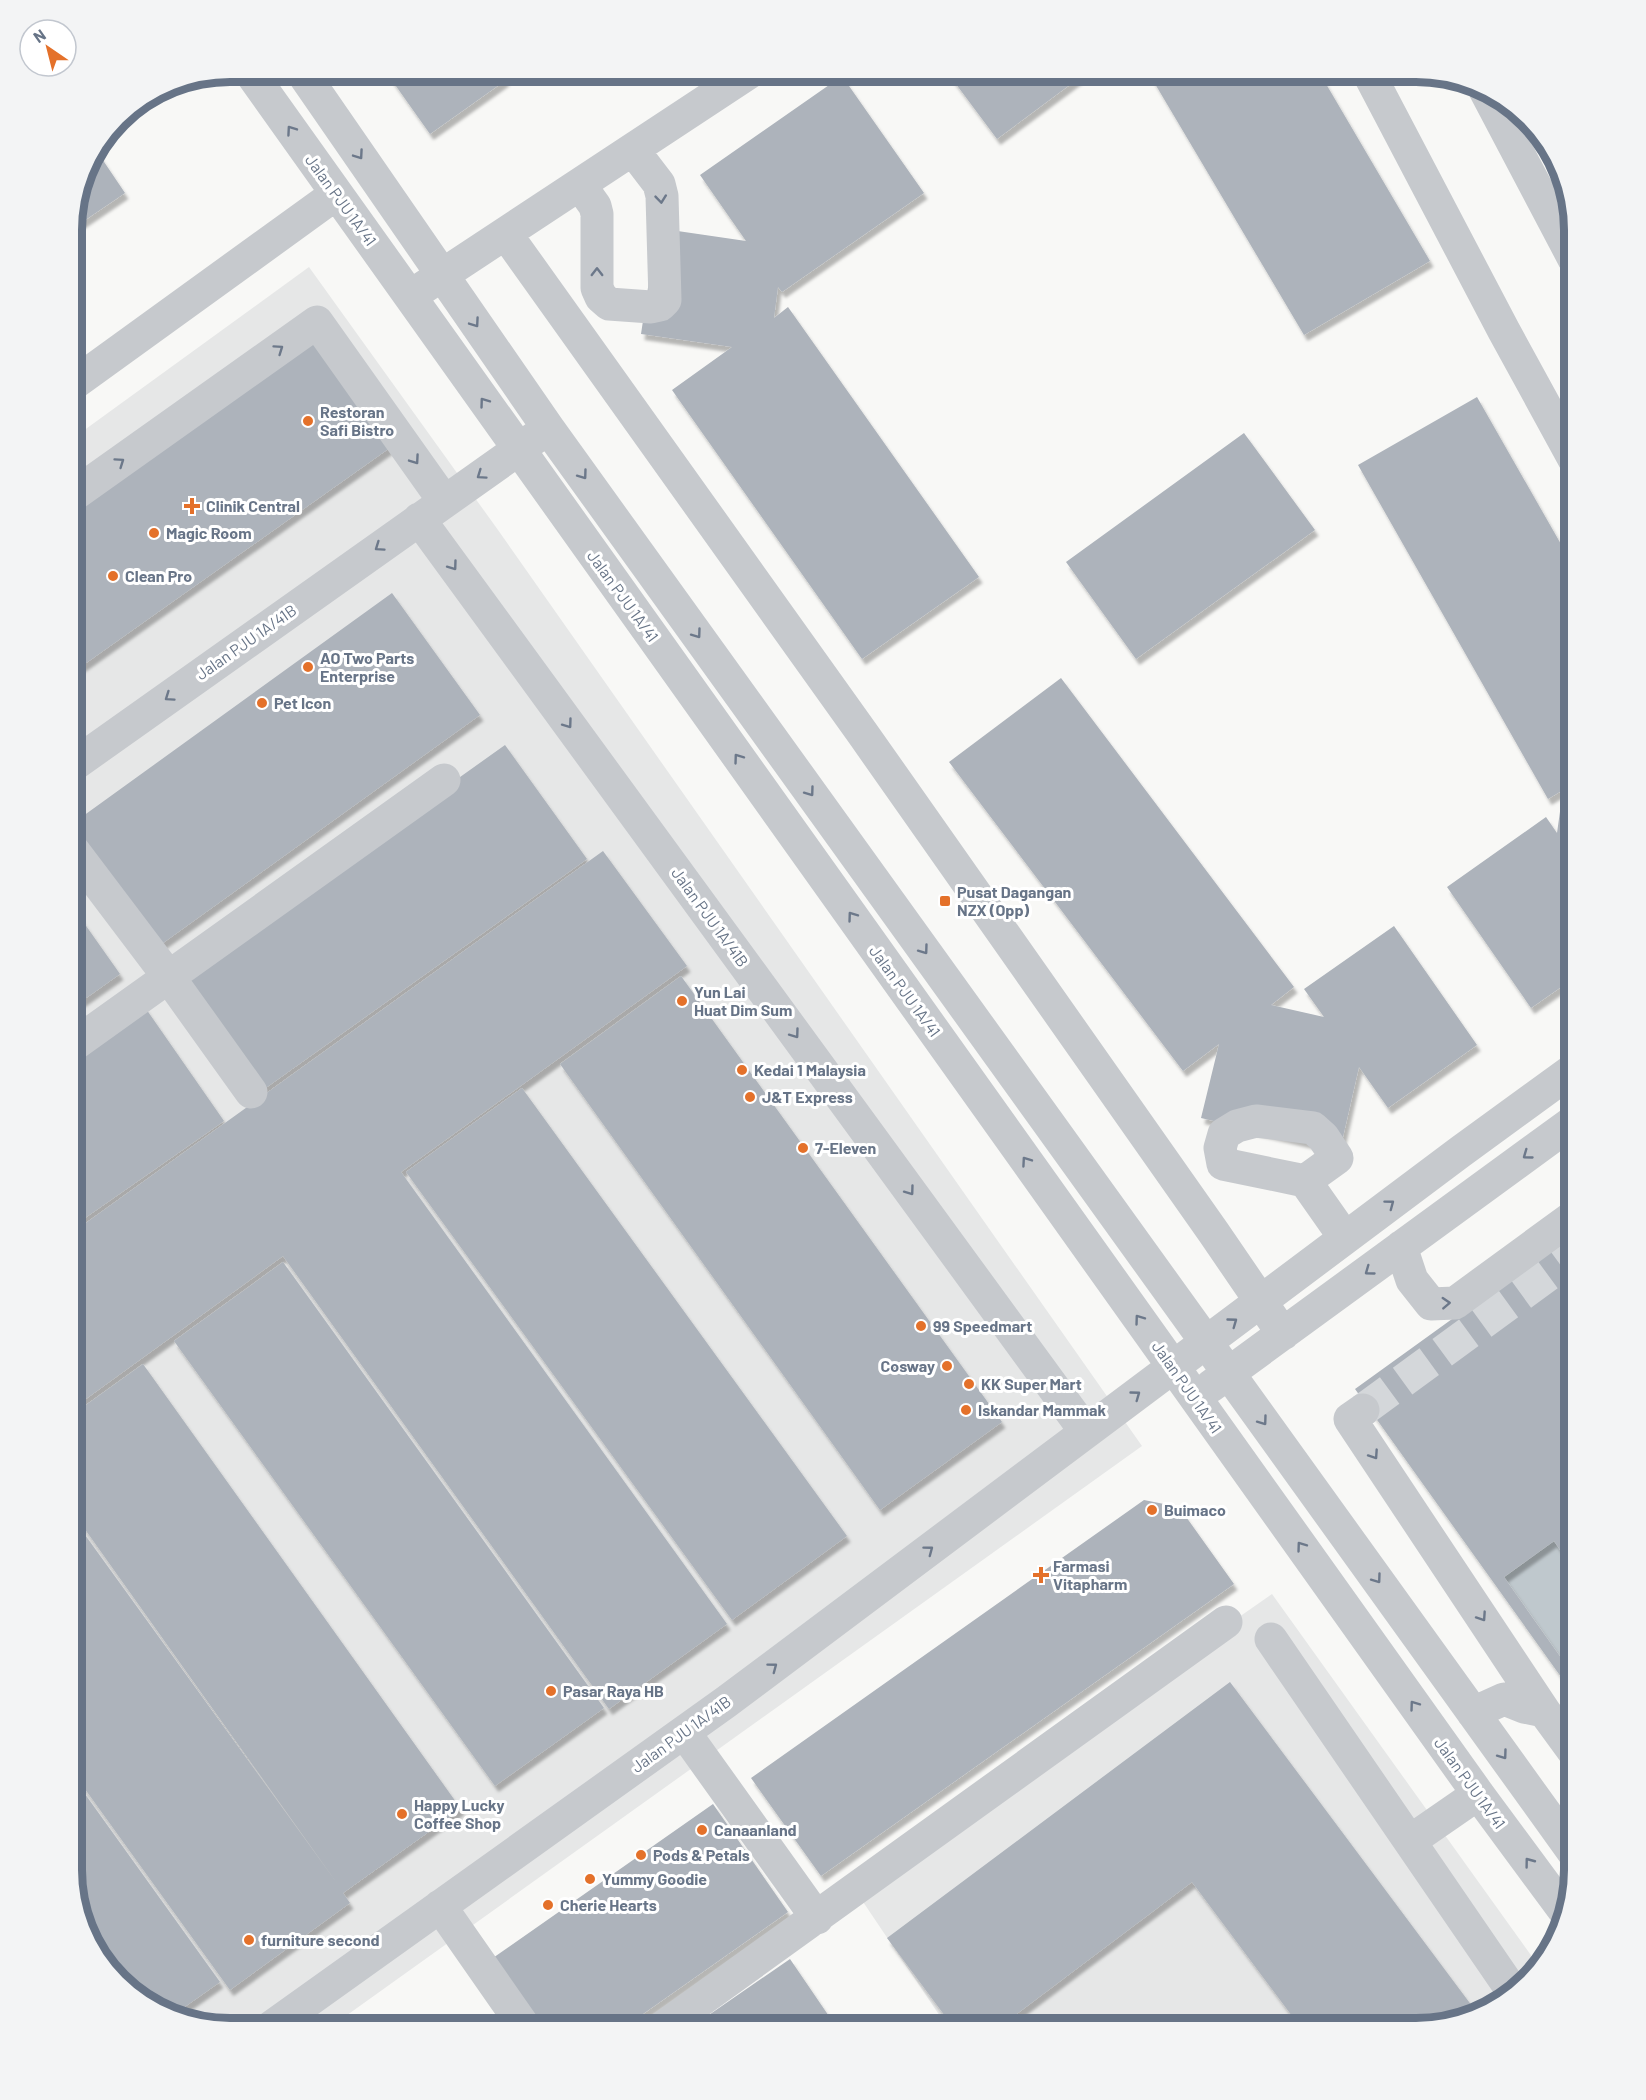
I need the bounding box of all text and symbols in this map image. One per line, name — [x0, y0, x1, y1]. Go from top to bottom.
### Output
north arrow — [18, 18, 78, 78]
text: N — [29, 24, 49, 46]
one-way arrow — [287, 125, 298, 136]
one-way arrow — [352, 148, 363, 159]
street label: Jalan PJU 1A/41 — [302, 150, 381, 249]
one-way arrow — [655, 195, 667, 204]
one-way arrow — [591, 268, 603, 277]
one-way arrow — [468, 316, 479, 327]
one-way arrow — [272, 345, 283, 356]
one-way arrow — [480, 397, 491, 408]
place label: Restoran Safi Bistro — [320, 402, 394, 439]
marker: Restoran Safi Bistro — [301, 414, 315, 428]
one-way arrow — [408, 454, 419, 465]
one-way arrow — [113, 458, 124, 469]
one-way arrow — [477, 468, 488, 479]
one-way arrow — [575, 469, 586, 480]
place label: Clinik Central — [206, 496, 300, 515]
marker: Clinik Central — [183, 497, 201, 515]
place label: Magic Room — [166, 523, 252, 542]
marker: Magic Room — [147, 526, 161, 540]
one-way arrow — [375, 540, 386, 551]
street label: Jalan PJU 1A/41 — [584, 546, 663, 645]
one-way arrow — [446, 560, 457, 571]
place label: Clean Pro — [125, 566, 192, 585]
marker: Clean Pro — [106, 569, 120, 583]
street label: Jalan PJU 1A/41B — [192, 600, 300, 683]
one-way arrow — [689, 627, 700, 638]
place label: AO Two Parts Enterprise — [320, 648, 414, 685]
marker: AO Two Parts Enterprise — [301, 660, 315, 674]
one-way arrow — [164, 690, 175, 701]
place label: Pet Icon — [274, 693, 331, 712]
marker: Pet Icon — [255, 696, 269, 710]
one-way arrow — [561, 717, 572, 728]
one-way arrow — [735, 753, 746, 764]
one-way arrow — [803, 785, 814, 796]
street label: Jalan PJU 1A/41B — [668, 863, 753, 970]
place label: Pusat Dagangan NZX (Opp) — [957, 882, 1071, 919]
marker: Pusat Dagangan NZX (Opp) — [938, 894, 952, 908]
one-way arrow — [848, 912, 859, 923]
street label: Jalan PJU 1A/41 — [866, 941, 945, 1040]
one-way arrow — [917, 944, 928, 955]
place label: Yun Lai Huat Dim Sum — [694, 982, 792, 1019]
marker: Yun Lai Huat Dim Sum — [675, 994, 689, 1008]
one-way arrow — [787, 1027, 798, 1038]
place label: Kedai 1 Malaysia — [754, 1060, 866, 1079]
marker: Kedai 1 Malaysia — [735, 1063, 749, 1077]
place label: J&T Express — [762, 1087, 853, 1106]
marker: J&T Express — [743, 1090, 757, 1104]
place label: 7-Eleven — [815, 1138, 876, 1157]
marker: 7-Eleven — [796, 1141, 810, 1155]
one-way arrow — [1522, 1148, 1533, 1159]
one-way arrow — [1022, 1156, 1033, 1167]
one-way arrow — [903, 1185, 914, 1196]
one-way arrow — [1384, 1200, 1395, 1211]
one-way arrow — [1365, 1263, 1376, 1274]
one-way arrow — [1441, 1296, 1450, 1309]
one-way arrow — [1135, 1315, 1146, 1326]
place label: 99 Speedmart — [933, 1316, 1032, 1335]
one-way arrow — [1226, 1318, 1237, 1329]
marker: 99 Speedmart — [914, 1319, 928, 1333]
street label: Jalan PJU 1A/41 — [1149, 1337, 1226, 1436]
place label: Cosway — [881, 1356, 935, 1375]
marker: Cosway — [940, 1359, 954, 1373]
place label: KK Super Mart — [981, 1374, 1082, 1393]
marker: KK Super Mart — [962, 1377, 976, 1391]
one-way arrow — [1129, 1392, 1140, 1403]
place label: Iskandar Mammak — [978, 1400, 1106, 1419]
marker: Iskandar Mammak — [959, 1403, 973, 1417]
one-way arrow — [1256, 1414, 1267, 1425]
one-way arrow — [1367, 1448, 1378, 1459]
place label: Buimaco — [1164, 1500, 1226, 1519]
marker: Buimaco — [1145, 1503, 1159, 1517]
one-way arrow — [1297, 1541, 1308, 1552]
one-way arrow — [922, 1546, 933, 1557]
place label: Farmasi Vitapharm — [1053, 1556, 1127, 1593]
marker: Farmasi Vitapharm — [1034, 1568, 1048, 1582]
one-way arrow — [1370, 1573, 1381, 1584]
one-way arrow — [1475, 1611, 1486, 1622]
one-way arrow — [766, 1663, 777, 1674]
place label: Pasar Raya HB — [563, 1681, 664, 1700]
marker: Pasar Raya HB — [544, 1684, 558, 1698]
street label: Jalan PJU 1A/41B — [627, 1691, 734, 1776]
one-way arrow — [1410, 1700, 1421, 1711]
street label: Jalan PJU 1A/41 — [1431, 1733, 1510, 1832]
one-way arrow — [1496, 1748, 1507, 1759]
place label: Happy Lucky Coffee Shop — [414, 1795, 505, 1832]
marker: Happy Lucky Coffee Shop — [395, 1807, 409, 1821]
place label: Canaanland — [714, 1820, 797, 1839]
marker: Canaanland — [695, 1823, 709, 1837]
place label: Pods & Petals — [653, 1845, 750, 1864]
marker: Pods & Petals — [634, 1848, 648, 1862]
one-way arrow — [1525, 1858, 1536, 1869]
place label: Yummy Goodie — [602, 1869, 707, 1888]
marker: Yummy Goodie — [583, 1872, 597, 1886]
place label: Cherie Hearts — [560, 1895, 657, 1914]
marker: Cherie Hearts — [541, 1898, 555, 1912]
place label: furniture second — [261, 1930, 379, 1949]
marker: furniture second — [242, 1933, 256, 1947]

